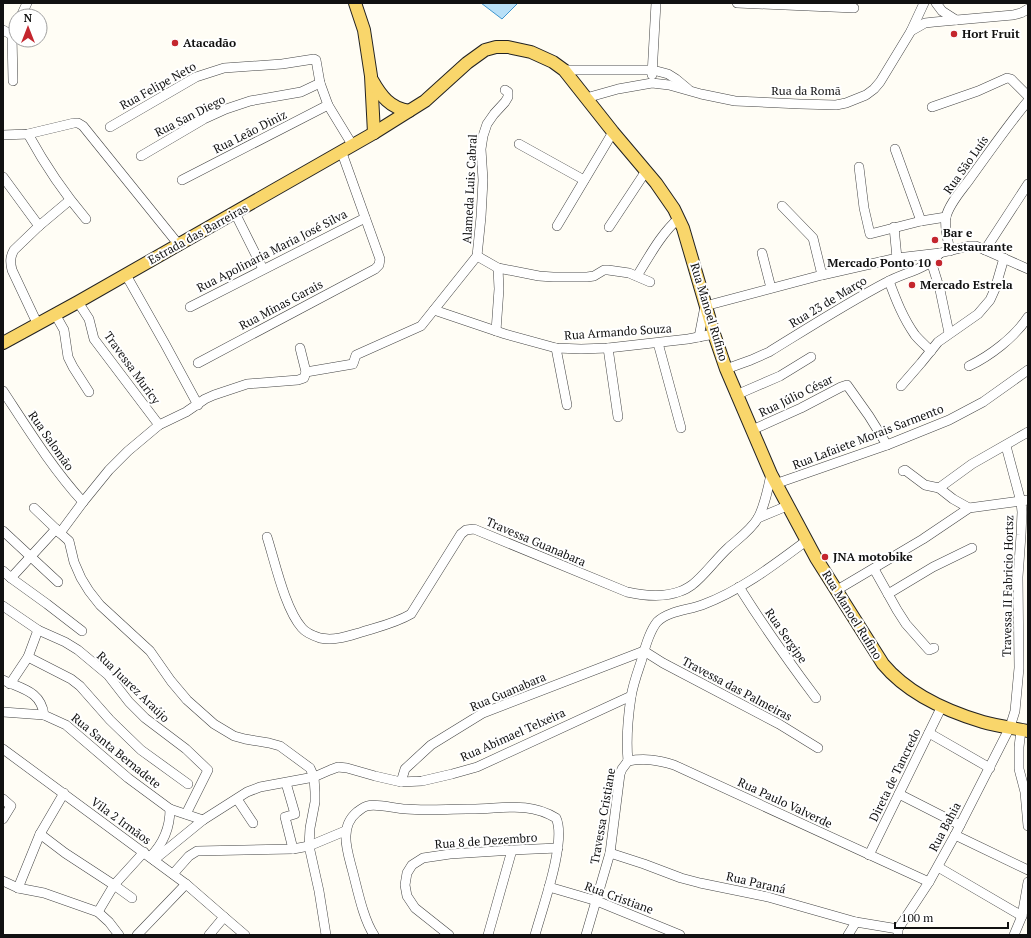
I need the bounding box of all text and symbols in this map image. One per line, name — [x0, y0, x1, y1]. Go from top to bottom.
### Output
north arrow — [8, 8, 48, 48]
text: N — [24, 11, 33, 25]
place label: Hort Fruit — [962, 26, 1020, 41]
marker: Hort Fruit — [949, 29, 959, 39]
place label: Atacadão — [183, 35, 236, 50]
marker: Atacadão — [170, 38, 180, 48]
street label: Rua Felipe Neto — [117, 58, 199, 113]
street label: Rua da Romã — [771, 83, 841, 98]
street label: Rua San Diego — [152, 91, 228, 140]
street label: Rua Leão Diniz — [211, 107, 289, 156]
street label: Alameda Luis Cabral — [459, 133, 480, 244]
street label: Rua São Luís — [940, 133, 991, 197]
street label: Estrada das Barreiras — [145, 200, 250, 267]
street label: Rua Apolinaria Maria José Silva — [194, 206, 350, 295]
place label: Bar e Restaurante — [943, 225, 1013, 254]
marker: Bar e Restaurante — [930, 235, 940, 245]
place label: Mercado Ponto 10 — [827, 255, 931, 270]
marker: Mercado Ponto 10 — [934, 258, 944, 268]
street label: Rua Manoel Rufino — [687, 261, 732, 363]
street label: Rua 23 de Março — [786, 272, 870, 331]
street label: Rua Minas Garais — [236, 276, 325, 333]
place label: Mercado Estrela — [920, 277, 1013, 292]
marker: Mercado Estrela — [907, 280, 917, 290]
street label: Rua Armando Souza — [564, 320, 672, 343]
street label: Travessa Muricy — [101, 328, 164, 408]
street label: Rua Júlio César — [756, 371, 836, 420]
street label: Rua Lafaiete Morais Sarmento — [790, 401, 946, 472]
street label: Rua Salomão — [25, 408, 78, 474]
street label: Travessa Guanabara — [484, 514, 588, 569]
street label: Travessa II Fabricio Hortsz — [999, 515, 1016, 657]
place label: JNA motobike — [833, 549, 913, 564]
marker: JNA motobike — [820, 552, 830, 562]
street label: Rua Manoel Rufino — [819, 568, 886, 662]
street label: Rua Sergipe — [762, 605, 811, 666]
street label: Rua Juarez Araújo — [94, 648, 173, 725]
street label: Travessa das Palmeiras — [680, 653, 795, 724]
street label: Rua Guanabara — [468, 669, 548, 714]
street label: Rua Abimael Telxeira — [458, 705, 568, 764]
street label: Rua Santa Bernadete — [68, 710, 164, 791]
street label: Direta de Tancredo — [866, 726, 924, 824]
street label: Travessa Cristiane — [587, 767, 618, 865]
street label: Rua Paulo Valverde — [736, 774, 835, 831]
street label: Vila 2 Irmãos — [88, 794, 154, 847]
street label: Rua Bahia — [925, 800, 964, 854]
street label: Rua 8 de Dezembro — [434, 829, 538, 852]
street label: Rua Paraná — [725, 868, 787, 897]
street label: Rua Cristiane — [583, 878, 656, 917]
scale bar — [895, 904, 1008, 930]
text: 100 m — [901, 910, 934, 925]

